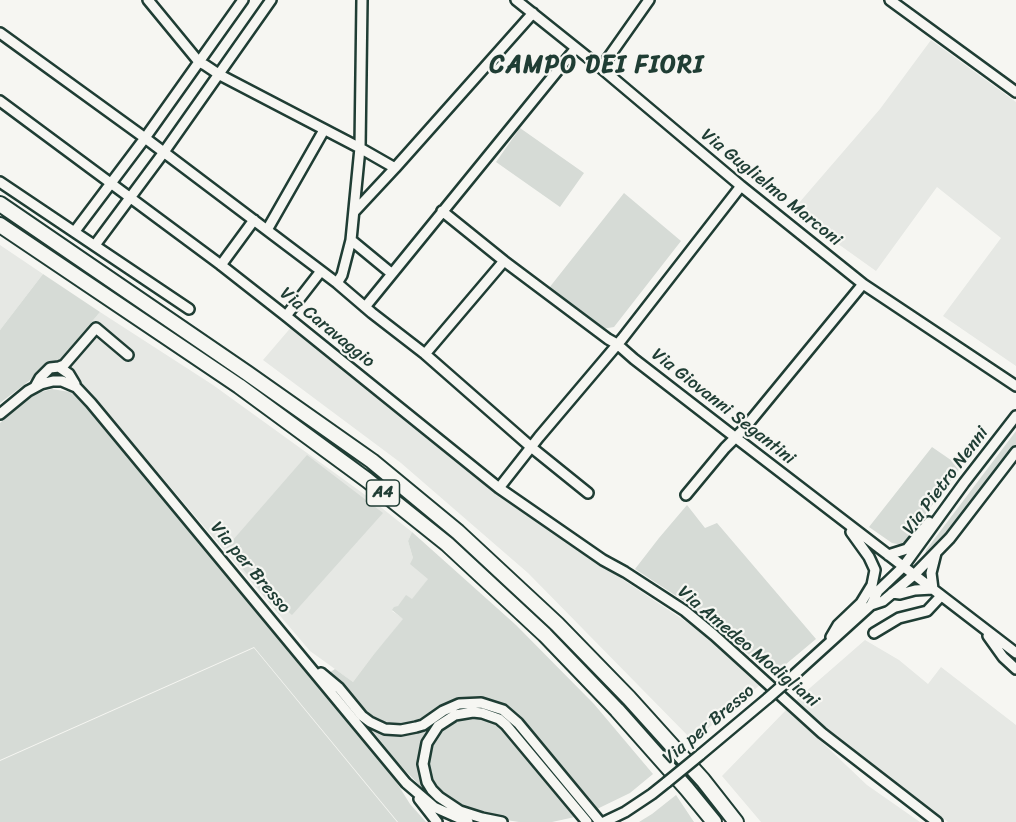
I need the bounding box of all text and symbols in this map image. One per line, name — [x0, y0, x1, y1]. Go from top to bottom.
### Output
district label: CAMPO DEI FIORI — [492, 52, 702, 80]
street label: Via Guglielmo Marconi — [696, 125, 846, 251]
street label: Via Caravaggio — [275, 283, 379, 373]
street label: Via Giovanni Segantini — [647, 344, 799, 470]
street label: Via Pietro Nenni — [898, 423, 994, 539]
road number: A4 — [366, 480, 400, 506]
street label: Via per Bresso — [205, 518, 295, 618]
street label: Via Amedeo Modigliani — [673, 582, 823, 712]
street label: Via per Bresso — [659, 680, 759, 770]

